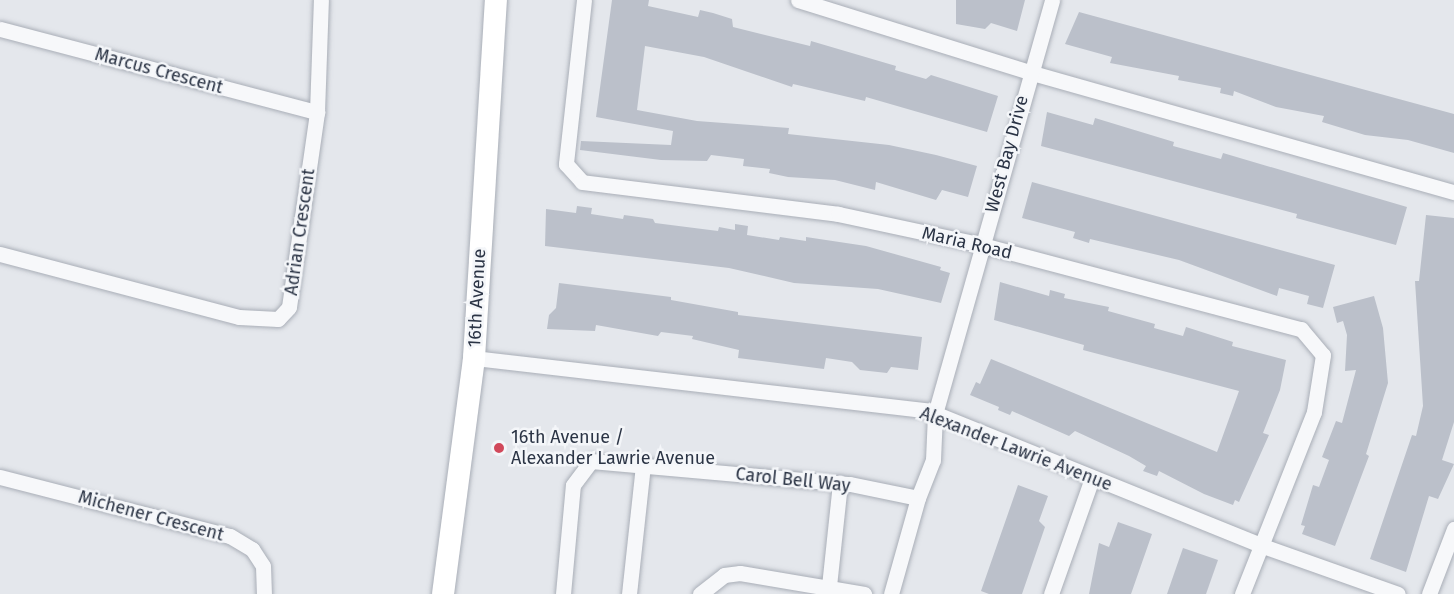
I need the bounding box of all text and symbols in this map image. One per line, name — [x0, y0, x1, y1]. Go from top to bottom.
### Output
street label: Marcus Crescent — [93, 44, 225, 98]
street label: West Bay Drive — [981, 93, 1033, 215]
street label: Adrian Crescent — [280, 167, 320, 297]
street label: Maria Road — [920, 222, 1014, 264]
street label: 16th Avenue — [464, 248, 490, 348]
street label: Alexander Lawrie Avenue — [917, 402, 1115, 496]
place label: 16th Avenue / Alexander Lawrie Avenue — [511, 427, 715, 470]
marker: 16th Avenue / Alexander Lawrie Avenue — [492, 441, 506, 455]
street label: Carol Bell Way — [734, 463, 852, 497]
street label: Michener Crescent — [76, 486, 226, 546]

